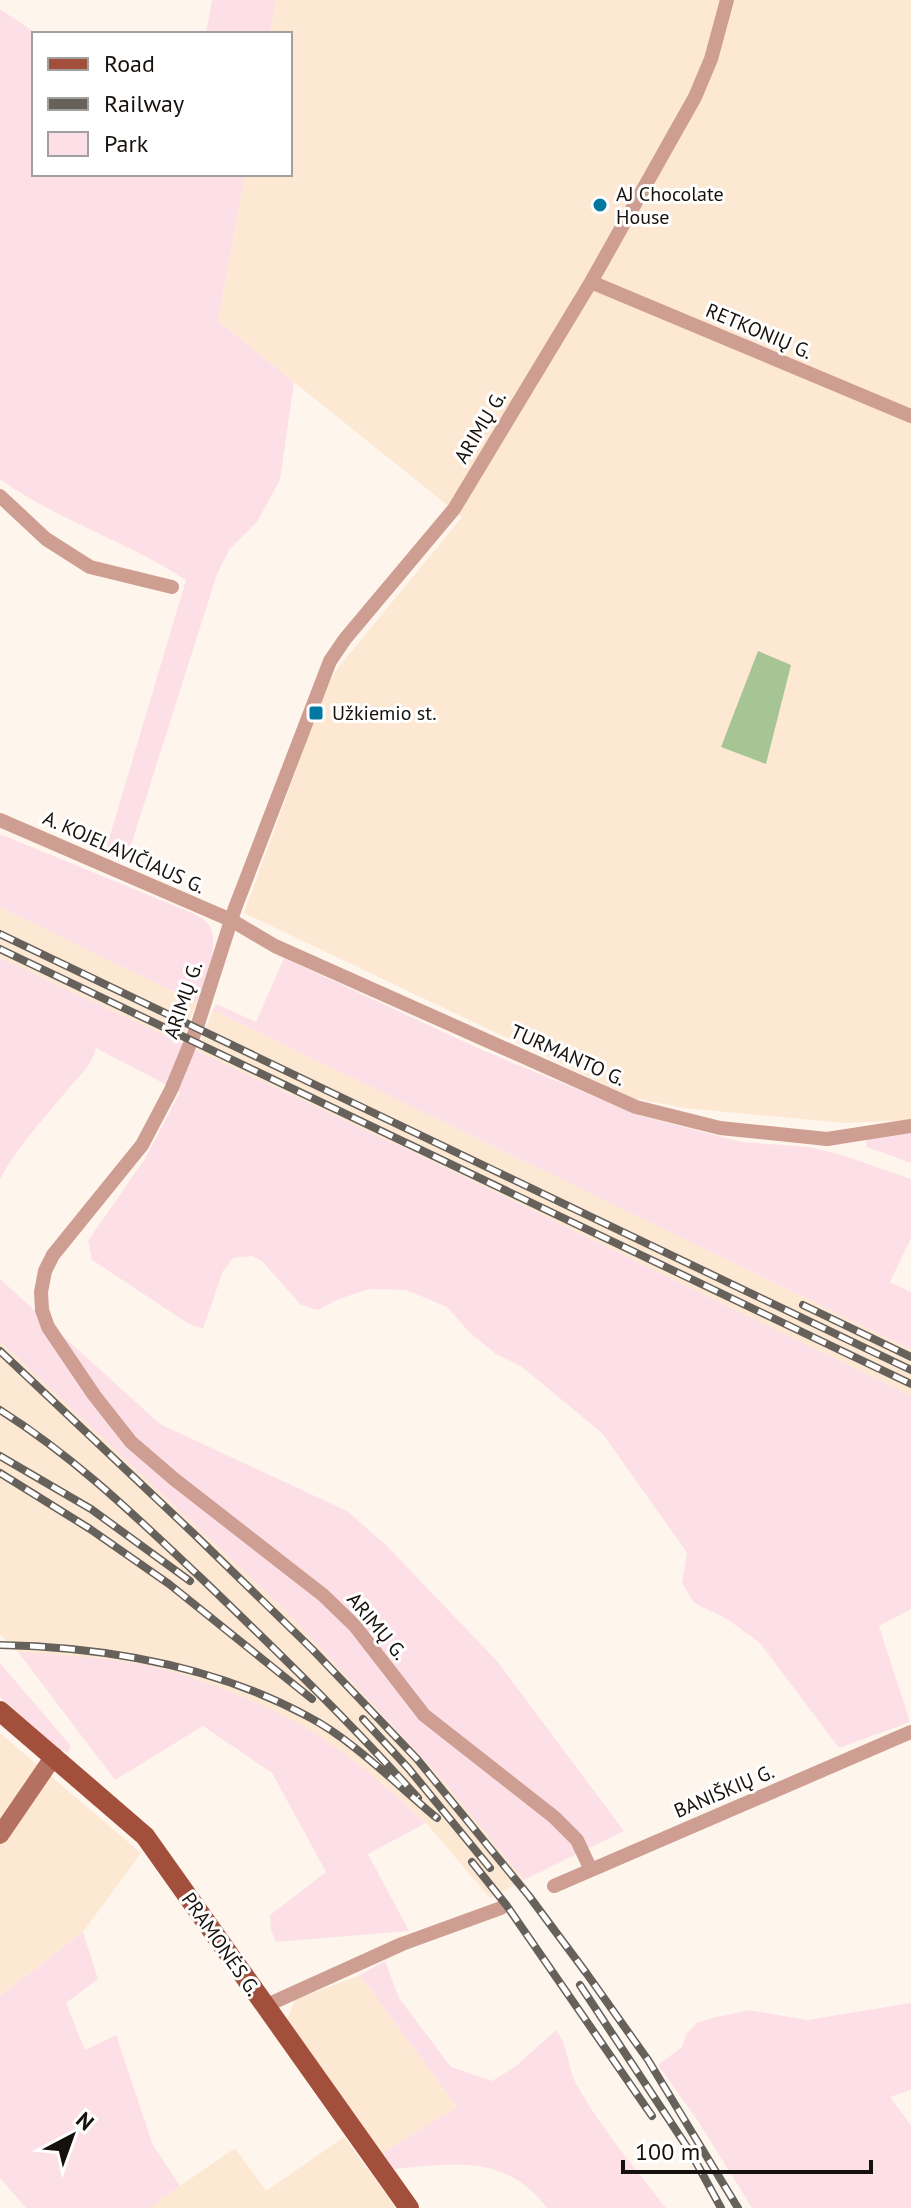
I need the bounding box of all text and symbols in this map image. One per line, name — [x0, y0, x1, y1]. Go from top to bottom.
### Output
legend — [32, 32, 292, 176]
text: Road — [104, 48, 155, 79]
text: Railway — [104, 88, 184, 119]
text: Park — [104, 128, 149, 159]
place label: AJ Chocolate House — [616, 181, 724, 230]
marker: AJ Chocolate House — [591, 196, 609, 214]
street label: RETKONIŲ G. — [702, 297, 816, 365]
street label: ARIMŲ G. — [448, 386, 512, 468]
place label: Užkiemio st. — [332, 700, 437, 726]
marker: Užkiemio st. — [307, 704, 325, 722]
street label: A. KOJELAVIČIAUS G. — [39, 805, 209, 899]
street label: ARIMŲ G. — [158, 958, 208, 1042]
street label: TURMANTO G. — [507, 1018, 629, 1092]
street label: ARIMŲ G. — [341, 1587, 413, 1665]
street label: BANIŠKIŲ G. — [670, 1758, 778, 1824]
street label: PRAMONĖS G. — [176, 1887, 266, 2001]
north arrow — [32, 2096, 112, 2176]
text: N — [70, 2106, 100, 2136]
scale bar — [623, 2124, 871, 2174]
text: 100 m — [635, 2136, 700, 2167]

